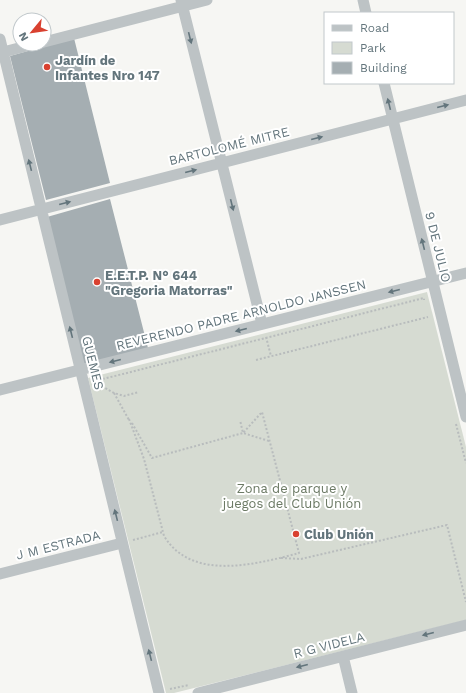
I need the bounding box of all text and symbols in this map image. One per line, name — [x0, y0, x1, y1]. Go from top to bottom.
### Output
north arrow — [12, 12, 52, 52]
legend — [324, 12, 454, 84]
text: Road — [360, 21, 389, 35]
text: N — [16, 30, 31, 43]
one-way arrow — [187, 32, 193, 44]
text: Park — [360, 41, 386, 55]
place label: Jardín de Infantes Nro 147 — [55, 53, 160, 83]
text: Building — [360, 61, 407, 75]
marker: Jardín de Infantes Nro 147 — [42, 62, 52, 72]
one-way arrow — [385, 98, 391, 110]
one-way arrow — [437, 103, 449, 109]
street label: BARTOLOMÉ MITRE — [167, 123, 291, 168]
one-way arrow — [310, 135, 323, 141]
one-way arrow — [27, 159, 33, 171]
one-way arrow — [184, 167, 197, 173]
one-way arrow — [229, 199, 235, 211]
one-way arrow — [59, 200, 71, 206]
street label: 9 DE JULIO — [422, 210, 454, 284]
one-way arrow — [419, 237, 425, 250]
place label: E.E.T.P. N° 644 "Gregoria Matorras" — [105, 268, 233, 298]
marker: E.E.T.P. N° 644 "Gregoria Matorras" — [92, 277, 102, 287]
street label: REVERENDO PADRE ARNOLDO JANSSEN — [115, 277, 367, 353]
one-way arrow — [388, 288, 400, 294]
one-way arrow — [68, 326, 74, 338]
one-way arrow — [235, 327, 247, 333]
street label: GUEMES — [79, 335, 107, 391]
one-way arrow — [109, 359, 121, 365]
park label: Zona de parque y juegos del Club Unión — [221, 481, 361, 511]
one-way arrow — [112, 509, 118, 521]
street label: J M ESTRADA — [14, 527, 102, 563]
place label: Club Unión — [304, 527, 374, 542]
marker: Club Unión — [291, 529, 301, 539]
street label: R G VIDELA — [292, 629, 367, 661]
one-way arrow — [422, 631, 434, 637]
one-way arrow — [146, 649, 152, 661]
one-way arrow — [296, 664, 308, 670]

